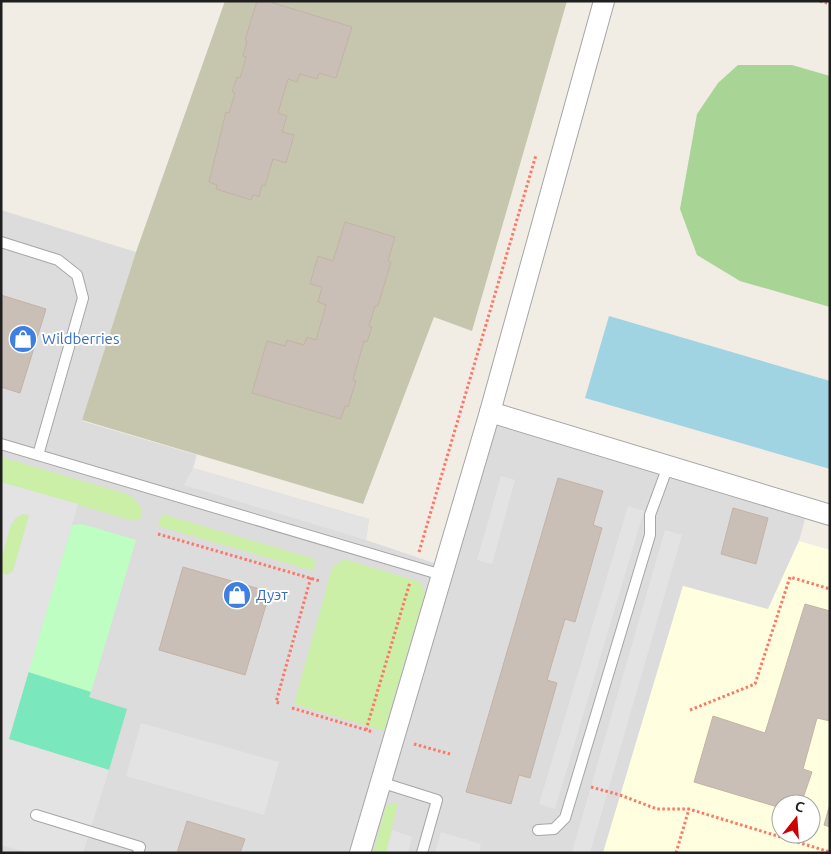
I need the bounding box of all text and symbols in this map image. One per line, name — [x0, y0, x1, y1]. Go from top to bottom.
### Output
shop icon: Wildberries — [8, 324, 38, 354]
place label: Wildberries — [42, 330, 119, 347]
shop icon: Дуэт — [222, 580, 252, 610]
place label: Дуэт — [256, 586, 288, 603]
north arrow — [771, 794, 821, 844]
text: С — [793, 798, 806, 816]

